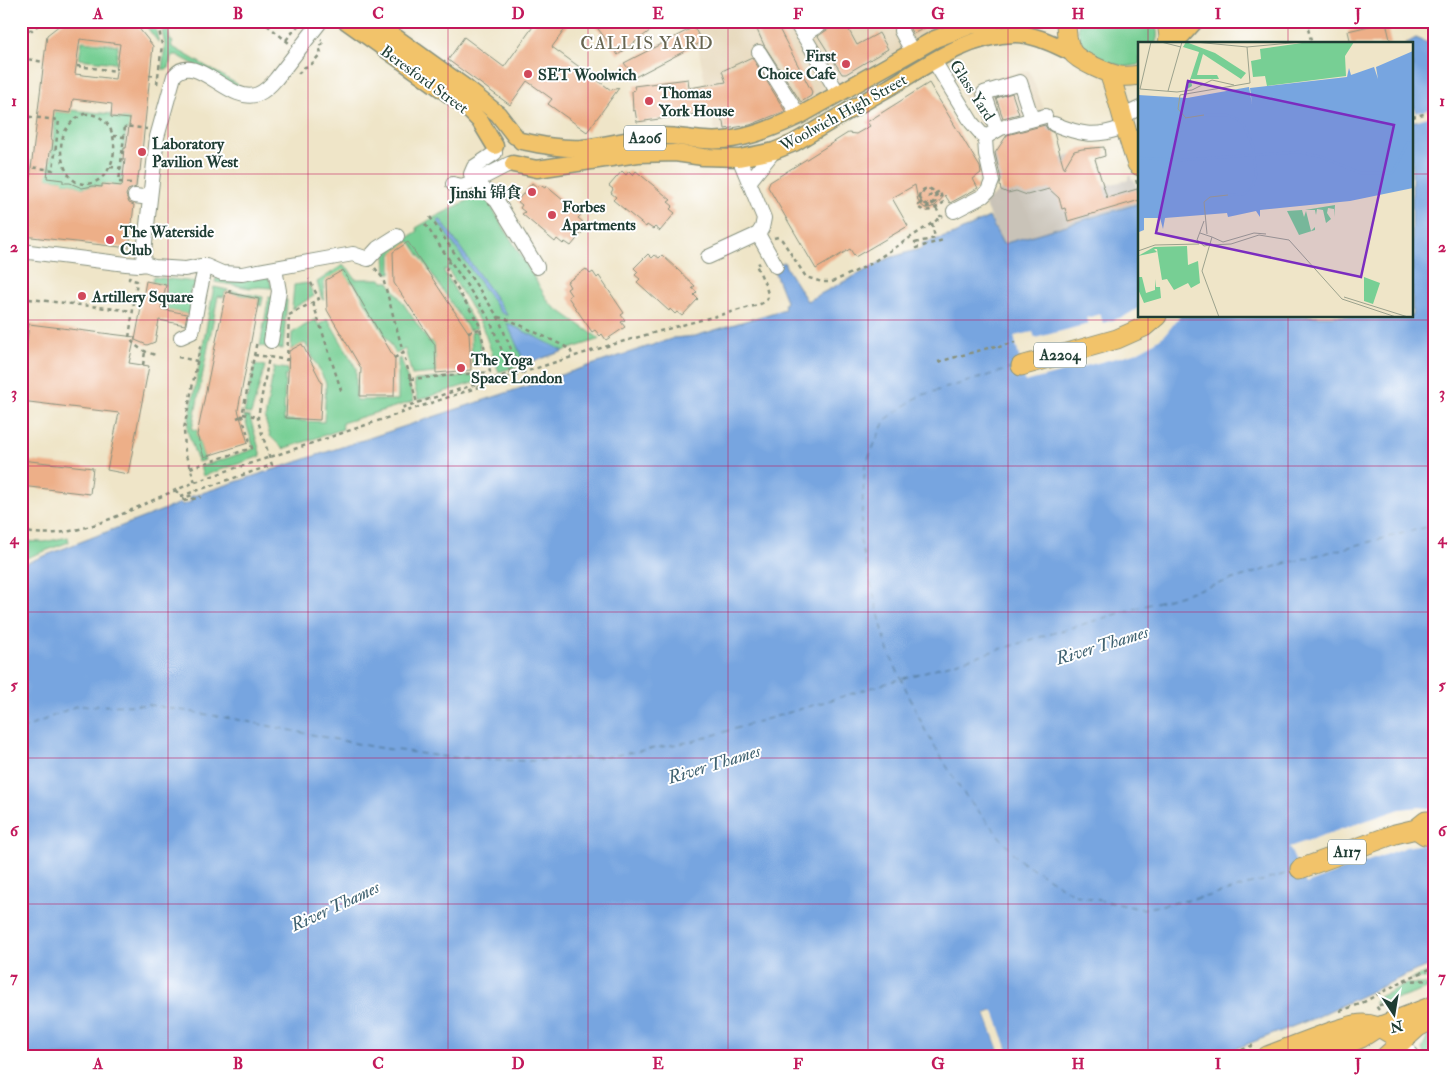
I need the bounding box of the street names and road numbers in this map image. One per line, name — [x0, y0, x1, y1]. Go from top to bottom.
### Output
street label: Beresford Street — [377, 41, 472, 118]
street label: Glass Yard — [945, 56, 999, 125]
street label: Woolwich High Street — [776, 70, 910, 157]
road number: A206 — [624, 126, 666, 150]
road number: A2204 — [1034, 342, 1086, 368]
road number: A117 — [1328, 840, 1366, 864]

